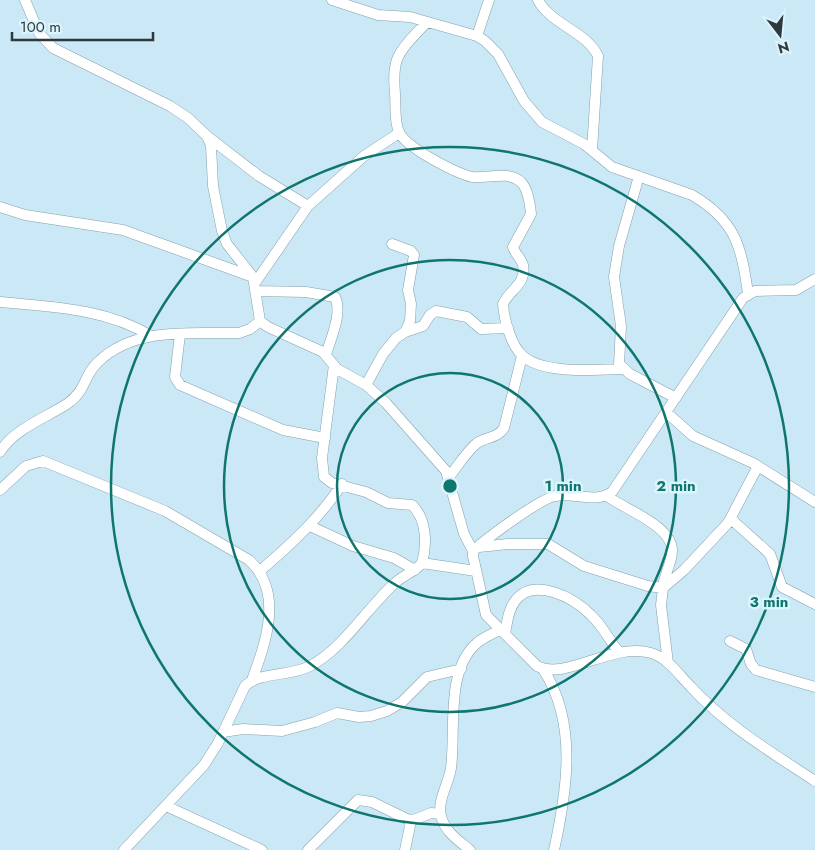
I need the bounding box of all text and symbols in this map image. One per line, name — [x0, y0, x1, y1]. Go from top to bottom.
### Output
scale bar — [12, 10, 154, 42]
north arrow — [755, 10, 805, 60]
text: 100 m — [20, 16, 61, 38]
text: N — [775, 36, 792, 59]
text: 1 min — [544, 475, 582, 497]
text: 2 min — [656, 475, 696, 497]
centre of rings — [441, 477, 459, 495]
text: 3 min — [750, 591, 788, 613]

